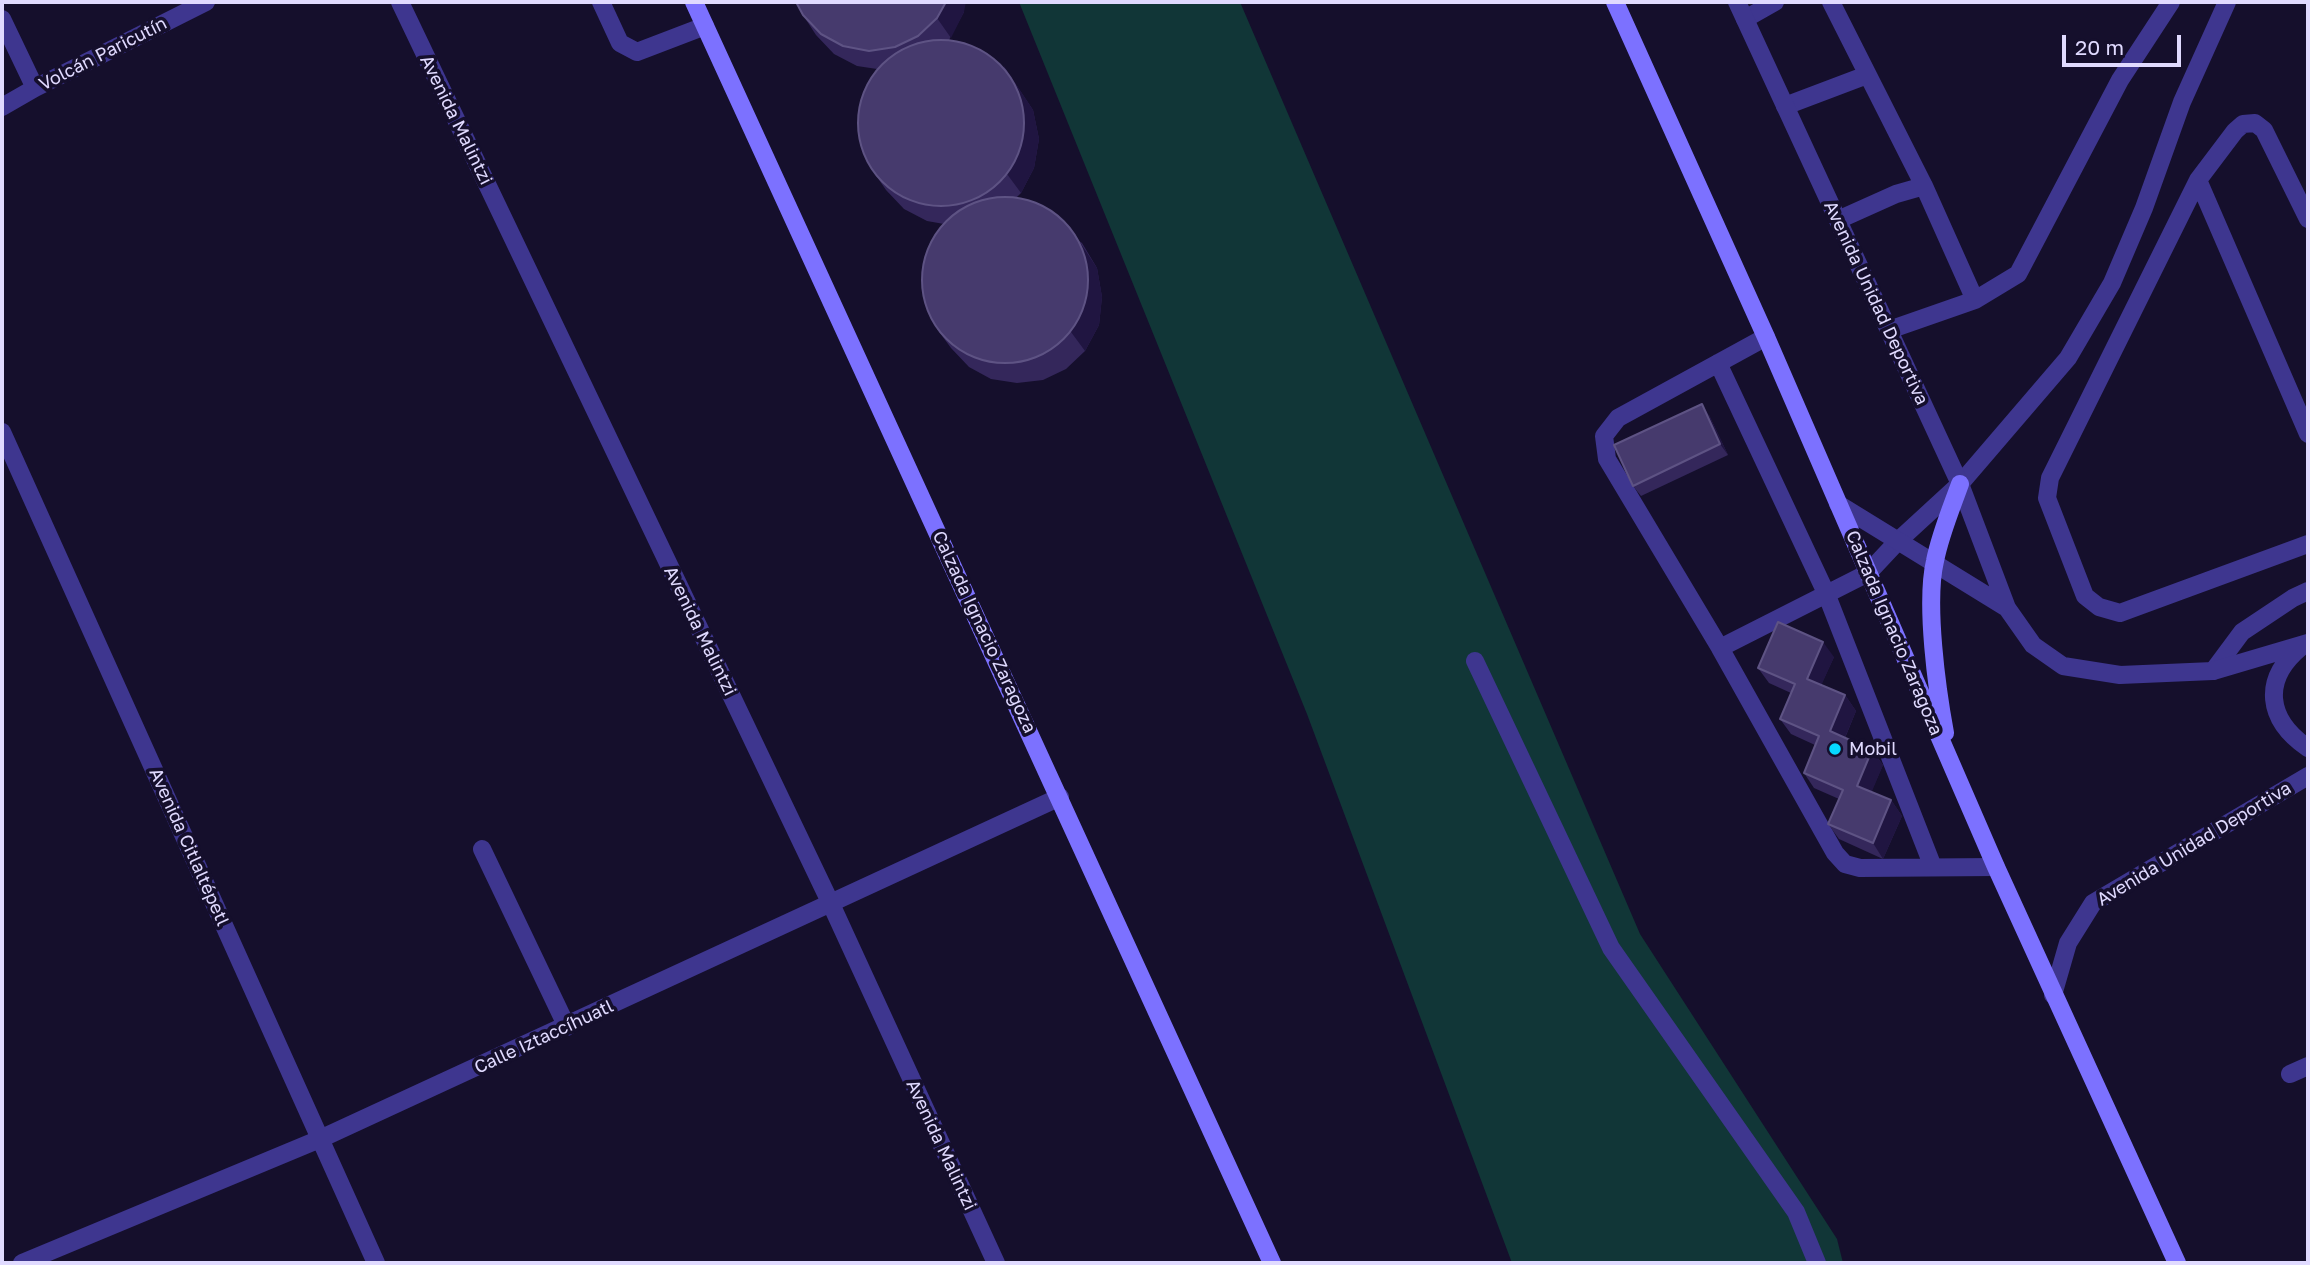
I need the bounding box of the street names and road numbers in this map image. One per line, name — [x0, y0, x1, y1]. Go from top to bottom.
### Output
street label: Volcán Paricutín — [36, 13, 170, 95]
street label: Avenida Malintzi — [415, 52, 497, 188]
street label: Avenida Unidad Deportiva — [1819, 198, 1933, 408]
street label: Calzada Ignacio Zaragoza — [928, 527, 1040, 737]
street label: Calzada Ignacio Zaragoza — [1841, 527, 1947, 739]
street label: Avenida Malintzi — [659, 563, 741, 699]
street label: Avenida Citlaltépetl — [144, 765, 234, 929]
street label: Avenida Unidad Deportiva — [2093, 777, 2295, 911]
street label: Calle Iztaccíhuatl — [471, 995, 617, 1079]
street label: Avenida Malintzi — [901, 1076, 981, 1214]

